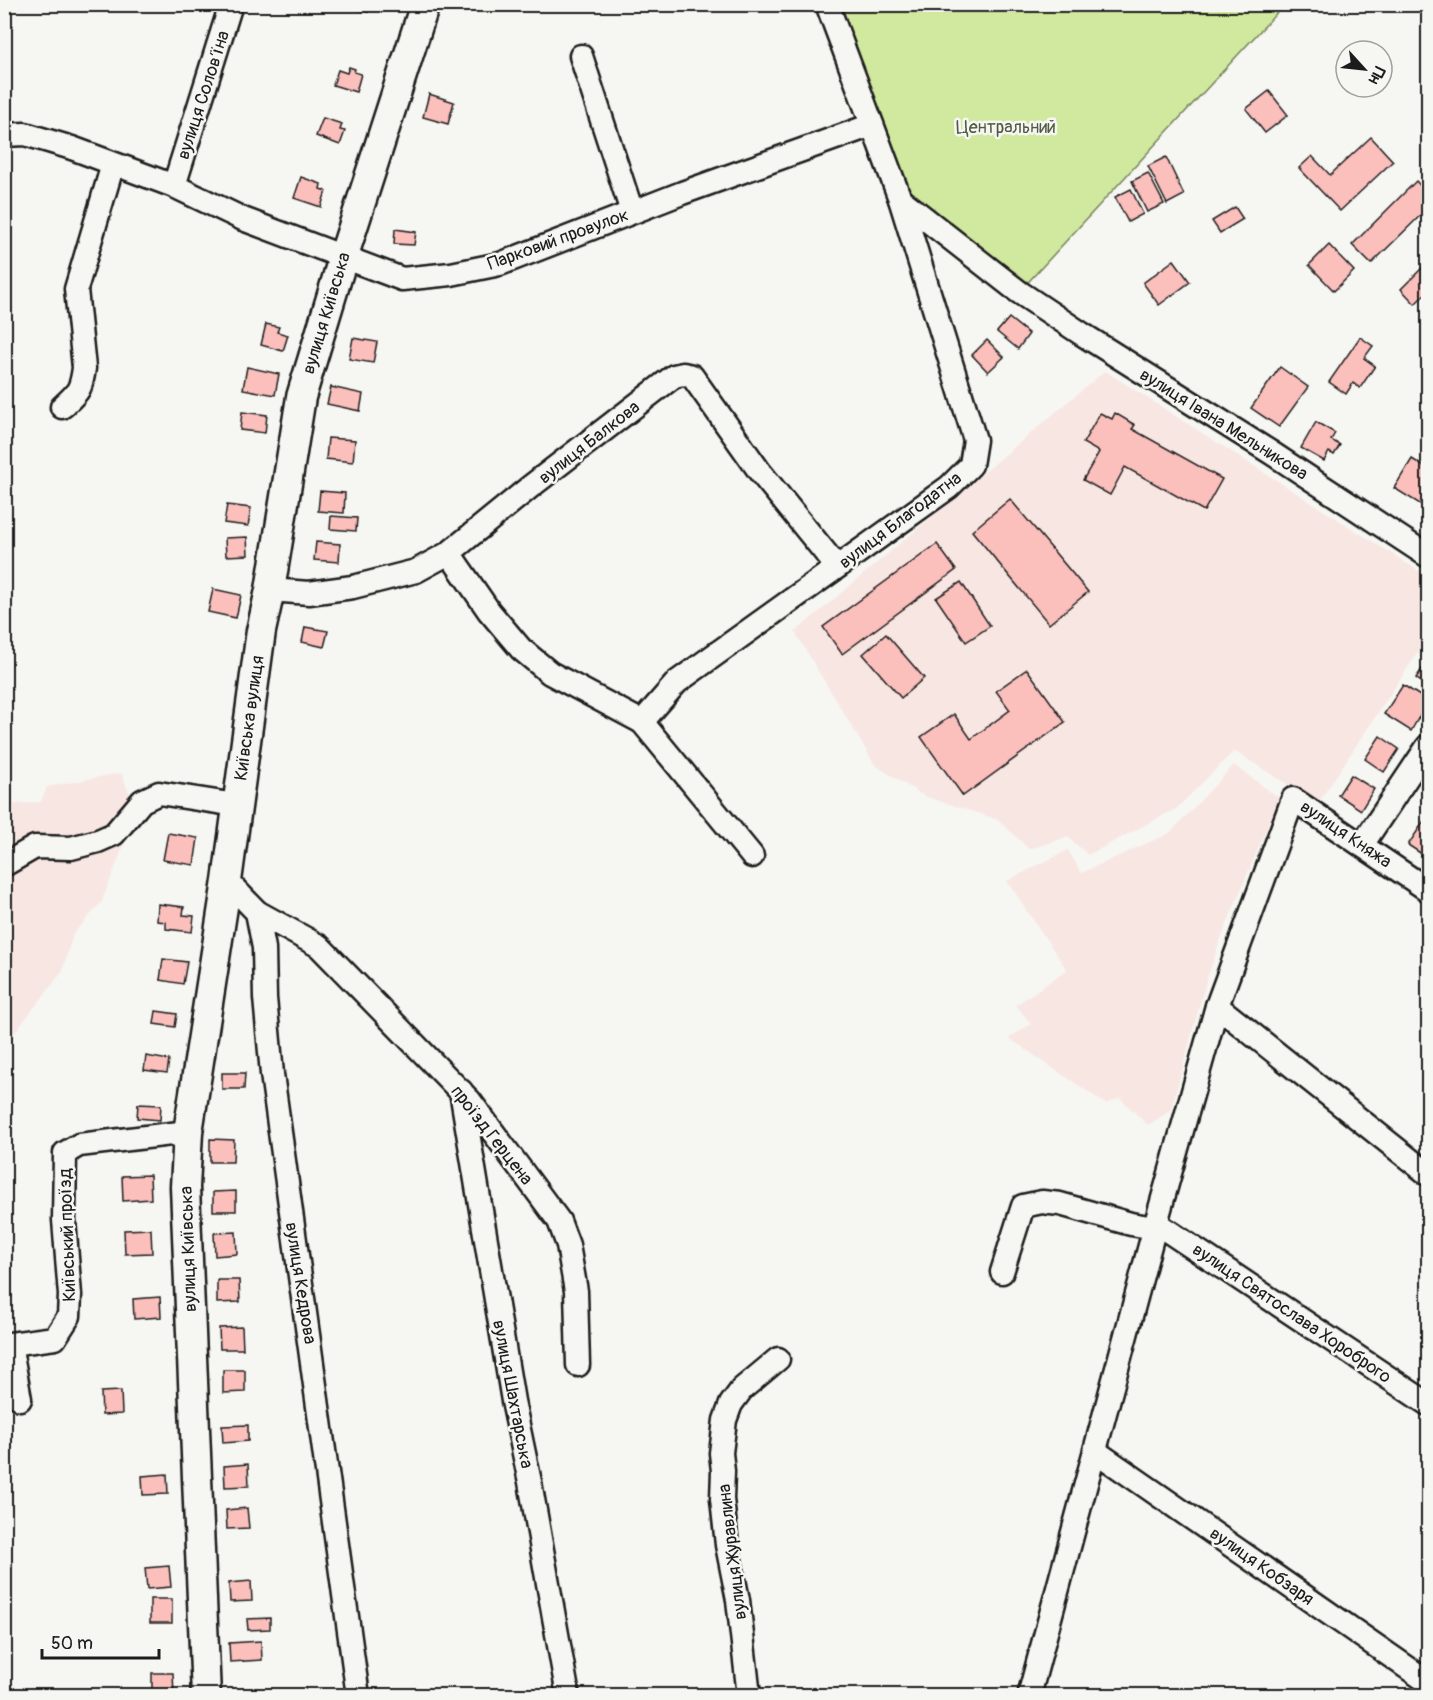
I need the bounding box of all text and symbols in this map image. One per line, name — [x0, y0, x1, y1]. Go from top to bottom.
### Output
street label: вулиця Соловʼїна — [172, 28, 235, 162]
north arrow — [1334, 39, 1394, 99]
text: Пн — [1364, 63, 1389, 88]
park label: Центральний — [956, 116, 1056, 139]
street label: Парковий провулок — [485, 203, 632, 276]
street label: вулиця Київська — [297, 249, 356, 377]
street label: вулиця Івана Мельникова — [1135, 363, 1312, 486]
street label: вулиця Балкова — [534, 396, 645, 489]
street label: вулиця Благодатна — [834, 467, 966, 574]
street label: Київська вулиця — [229, 654, 270, 782]
street label: вулиця Княжа — [1296, 795, 1396, 873]
street label: проїзд Герцена — [446, 1081, 538, 1190]
street label: Київський проїзд — [54, 1168, 81, 1302]
street label: вулиця Київська — [175, 1186, 202, 1312]
street label: вулиця Кедрова — [280, 1220, 321, 1346]
street label: вулиця Святослава Хороброго — [1188, 1238, 1396, 1389]
street label: вулиця Шахтарська — [487, 1318, 538, 1470]
street label: вулиця Журавлина — [713, 1483, 752, 1621]
street label: вулиця Кобзаря — [1205, 1522, 1318, 1611]
scale bar — [42, 1622, 159, 1660]
text: 50 m — [51, 1632, 93, 1655]

